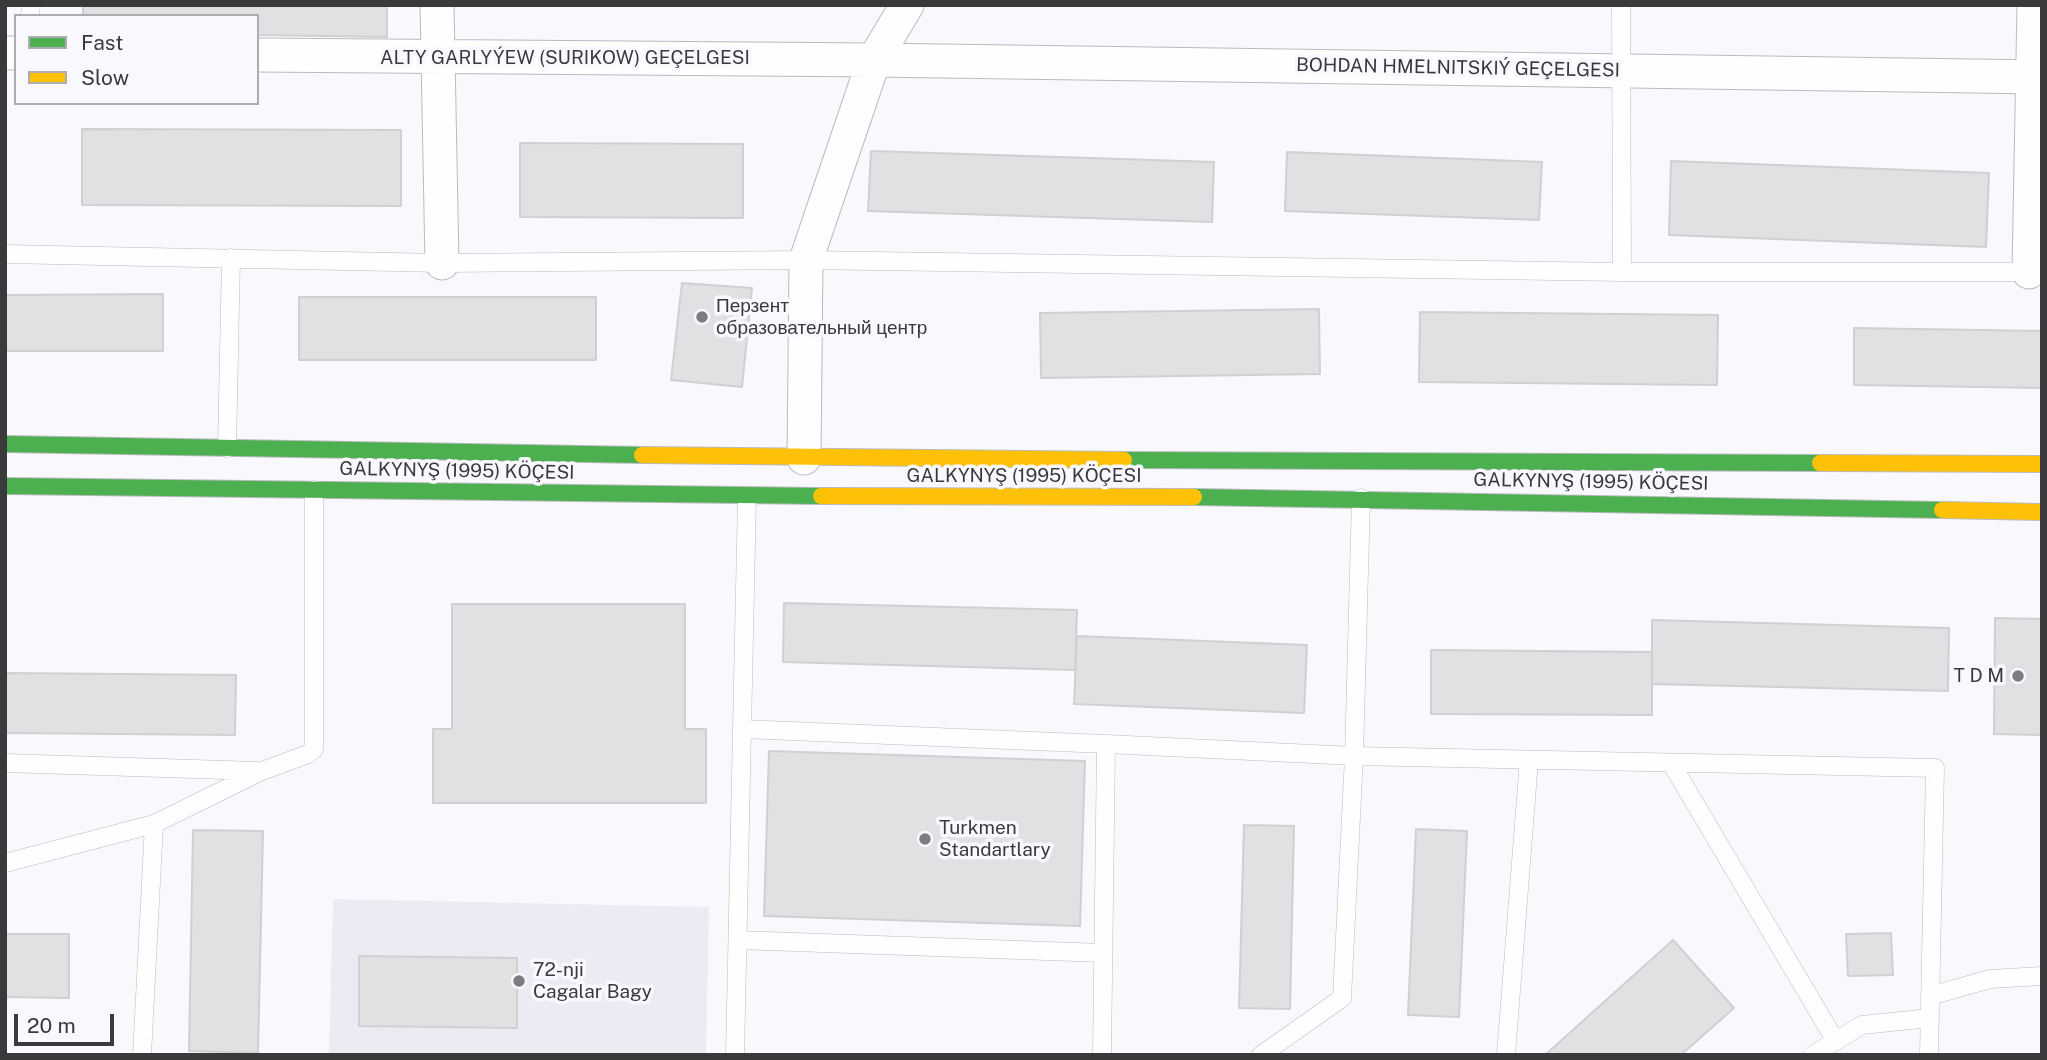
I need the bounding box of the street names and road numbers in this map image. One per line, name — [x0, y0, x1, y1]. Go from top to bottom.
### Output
street label: ALTY GARLYÝEW (SURIKOW) GEÇELGESI — [380, 47, 750, 69]
street label: BOHDAN HMELNITSKIÝ GEÇELGESI — [1296, 54, 1620, 82]
street label: GALKYNYŞ (1995) KÖÇESI — [339, 458, 575, 484]
street label: GALKYNYŞ (1995) KÖÇESI — [906, 465, 1142, 487]
street label: GALKYNYŞ (1995) KÖÇESI — [1473, 469, 1709, 495]

